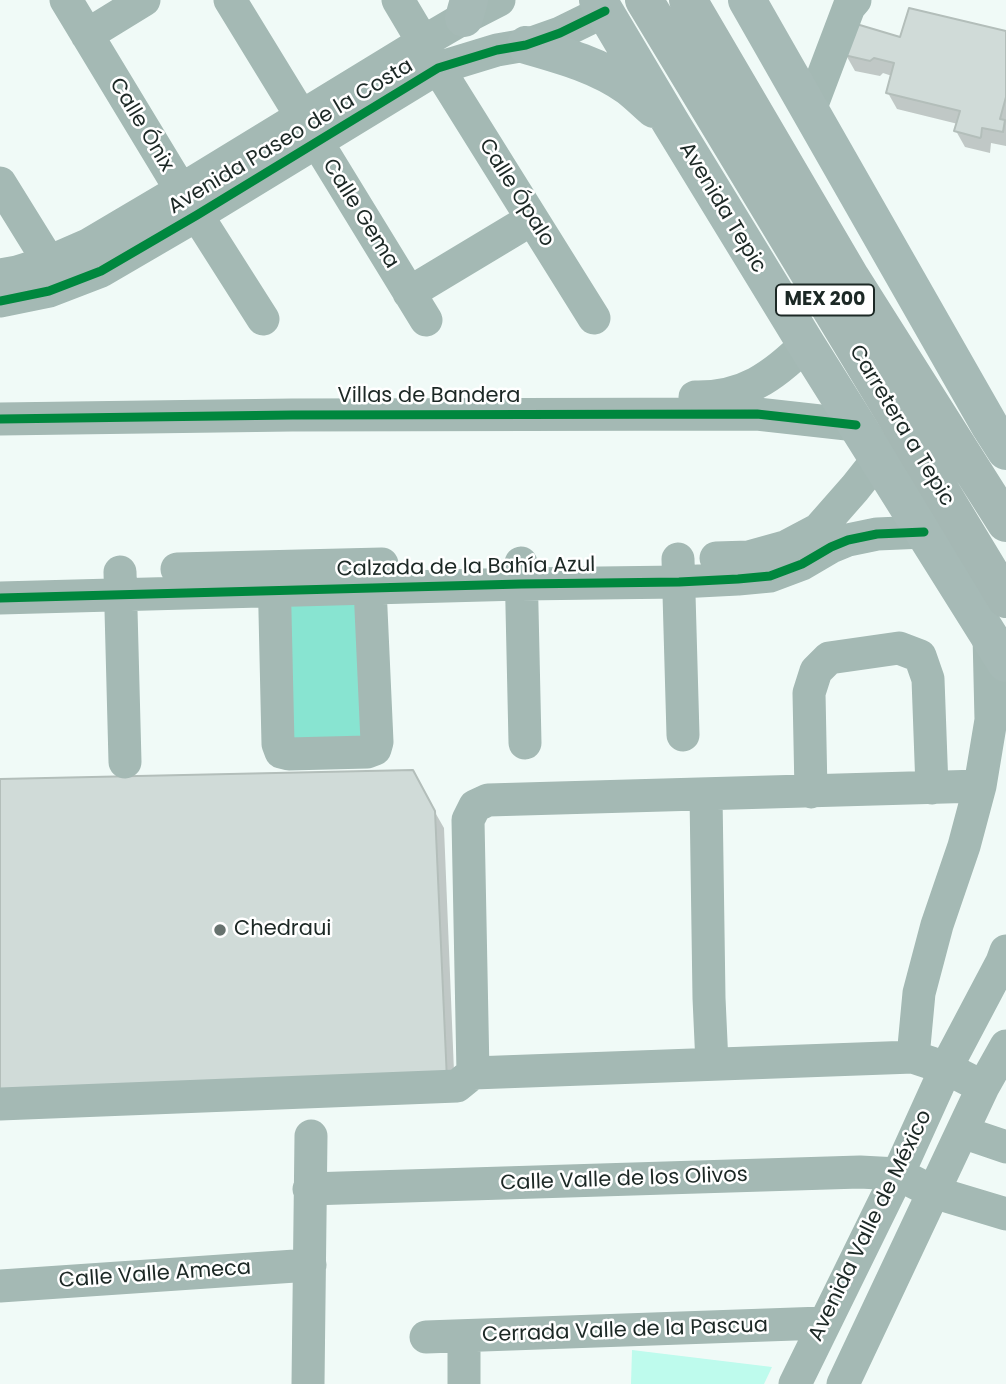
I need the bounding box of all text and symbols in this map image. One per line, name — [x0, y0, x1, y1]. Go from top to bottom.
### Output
street label: Avenida Paseo de la Costa — [164, 54, 418, 220]
street label: Calle Ónix — [103, 74, 179, 176]
street label: Calle Ópalo — [473, 134, 559, 252]
street label: Avenida Tepic — [673, 138, 771, 278]
street label: Calle Gema — [316, 155, 404, 273]
road number: MEX 200 — [776, 284, 874, 316]
street label: Carretera a Tepic — [843, 341, 959, 511]
street label: Villas de Bandera — [337, 384, 521, 410]
street label: Calzada de la Bahía Azul — [336, 553, 596, 583]
place label: Chedraui — [234, 917, 332, 943]
marker: Chedraui — [212, 922, 228, 938]
street label: Avenida Valle de México — [804, 1106, 938, 1346]
street label: Calle Valle de los Olivos — [500, 1163, 748, 1197]
street label: Calle Valle Ameca — [58, 1256, 252, 1294]
street label: Cerrada Valle de la Pascua — [482, 1313, 768, 1349]

